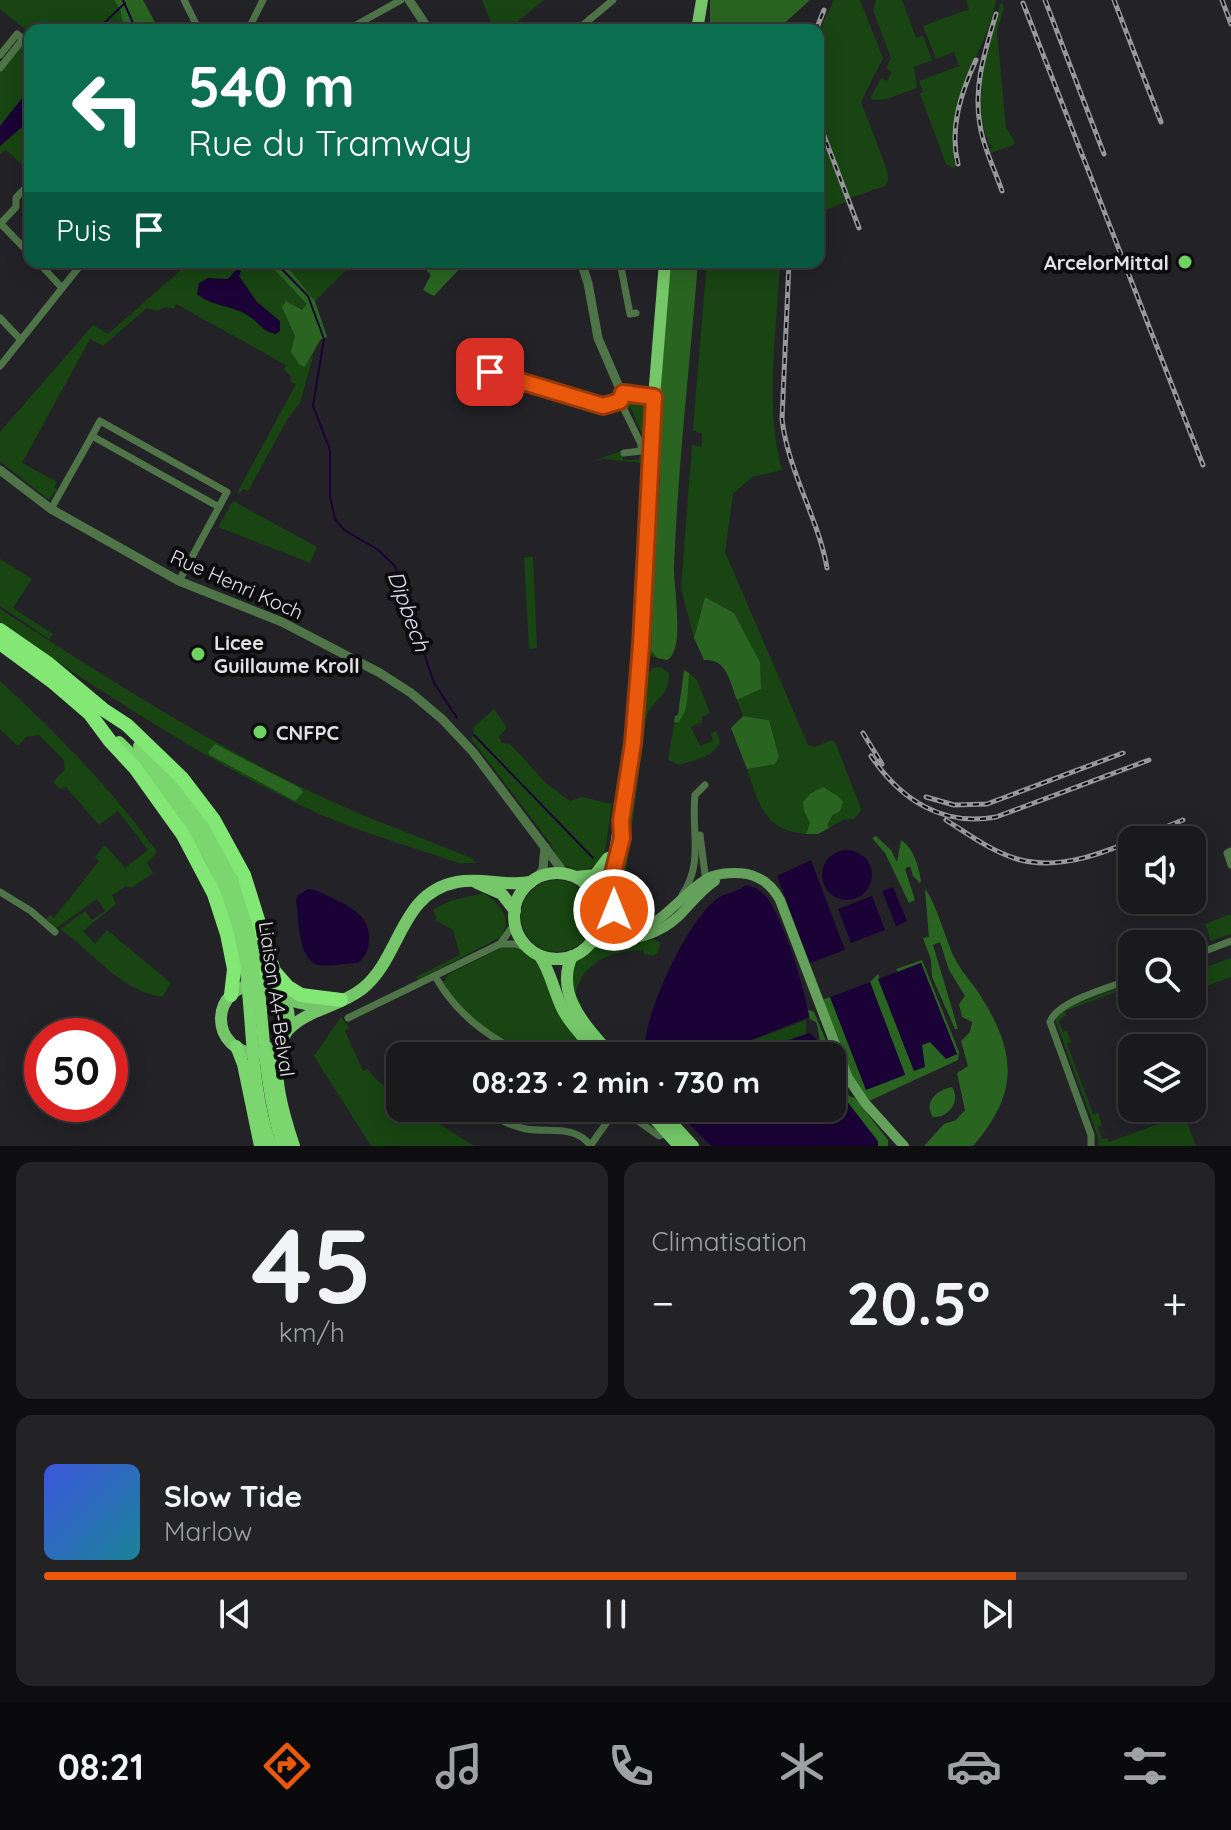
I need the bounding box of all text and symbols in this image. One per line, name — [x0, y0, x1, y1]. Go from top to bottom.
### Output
text: 540 m — [188, 51, 355, 121]
icon: left — [56, 56, 160, 160]
text: Rue du Tramway — [188, 120, 472, 165]
icon: arrive — [127, 208, 171, 252]
text: Puis — [56, 211, 111, 249]
place label: ArcelorMittal — [1044, 250, 1169, 275]
marker: ArcelorMittal — [1176, 253, 1194, 271]
pin — [456, 338, 524, 406]
icon: arrive — [468, 350, 512, 394]
street label: Rue Henri Koch — [167, 544, 307, 624]
water label: Dipbech — [382, 567, 437, 655]
place label: Licee Guillaume Kroll — [214, 630, 360, 678]
marker: Licee Guillaume Kroll — [189, 645, 207, 663]
place label: CNFPC — [276, 720, 340, 745]
marker: CNFPC — [251, 723, 269, 741]
map controls — [1118, 826, 1206, 1122]
button: sound — [1118, 826, 1206, 914]
position arrow — [572, 868, 656, 952]
street label: Liaison A4-Belval — [254, 920, 300, 1078]
button: search — [1118, 930, 1206, 1018]
speed limit sign: 50 — [24, 1018, 128, 1122]
button: layers — [1118, 1034, 1206, 1122]
text: 08:23 · 2 min · 730 m — [472, 1063, 760, 1101]
text: 45 — [251, 1199, 372, 1329]
text: Climatisation — [652, 1225, 807, 1258]
text: 20.5° — [846, 1265, 990, 1340]
text: − — [652, 1275, 674, 1330]
text: + — [1162, 1275, 1187, 1330]
text: km/h — [279, 1316, 345, 1349]
text: Slow Tide — [164, 1477, 302, 1515]
text: Marlow — [164, 1515, 252, 1548]
icon: previous — [213, 1592, 257, 1636]
icon: pause — [594, 1592, 638, 1636]
icon: next — [975, 1592, 1019, 1636]
icon: directions — [259, 1738, 315, 1794]
icon: music — [431, 1738, 487, 1794]
icon: phone — [603, 1738, 659, 1794]
icon: climate — [774, 1738, 830, 1794]
icon: car — [946, 1738, 1002, 1794]
icon: filters — [1117, 1738, 1173, 1794]
text: 08:21 — [58, 1744, 144, 1789]

